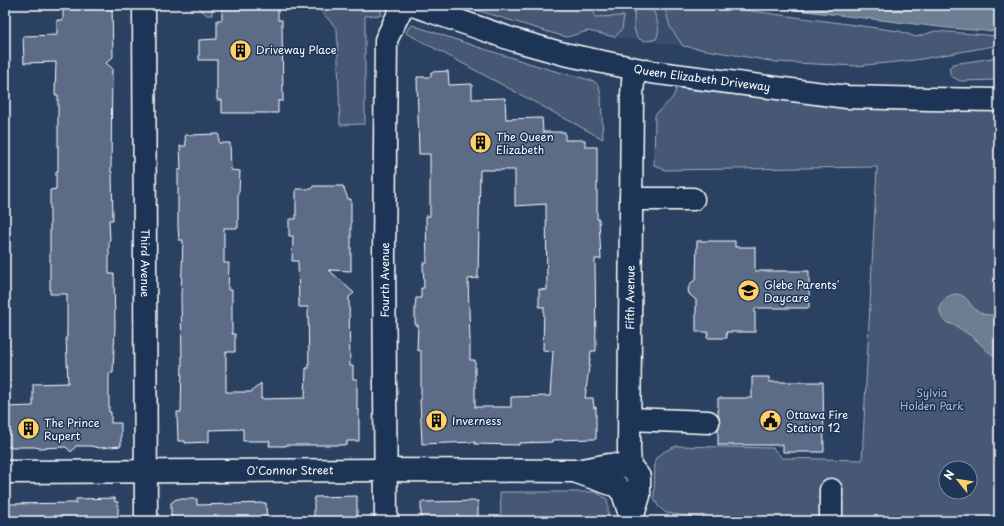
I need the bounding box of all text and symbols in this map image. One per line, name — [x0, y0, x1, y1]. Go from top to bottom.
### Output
building icon: Driveway Place — [228, 37, 254, 63]
place label: Driveway Place — [256, 41, 337, 58]
street label: Queen Elizabeth Driveway — [632, 60, 771, 95]
place label: The Queen Elizabeth — [496, 128, 554, 158]
building icon: The Queen Elizabeth — [468, 130, 494, 156]
street label: Third Avenue — [137, 229, 154, 297]
street label: Fourth Avenue — [376, 243, 393, 317]
street label: Fifth Avenue — [621, 265, 639, 330]
place label: Glebe Parents' Daycare — [764, 276, 840, 306]
school or university icon: Glebe Parents' Daycare — [736, 278, 762, 304]
park label: Sylvia Holden Park — [900, 384, 964, 414]
place label: Ottawa Fire Station 12 — [786, 406, 848, 436]
building icon: Inverness — [423, 408, 449, 434]
public building icon: Ottawa Fire Station 12 — [758, 408, 784, 434]
place label: Inverness — [452, 412, 501, 429]
place label: The Prince Rupert — [44, 414, 100, 444]
building icon: The Prince Rupert — [15, 416, 41, 442]
north arrow — [938, 460, 978, 500]
street label: O'Connor Street — [246, 461, 334, 479]
text: N — [939, 466, 959, 483]

